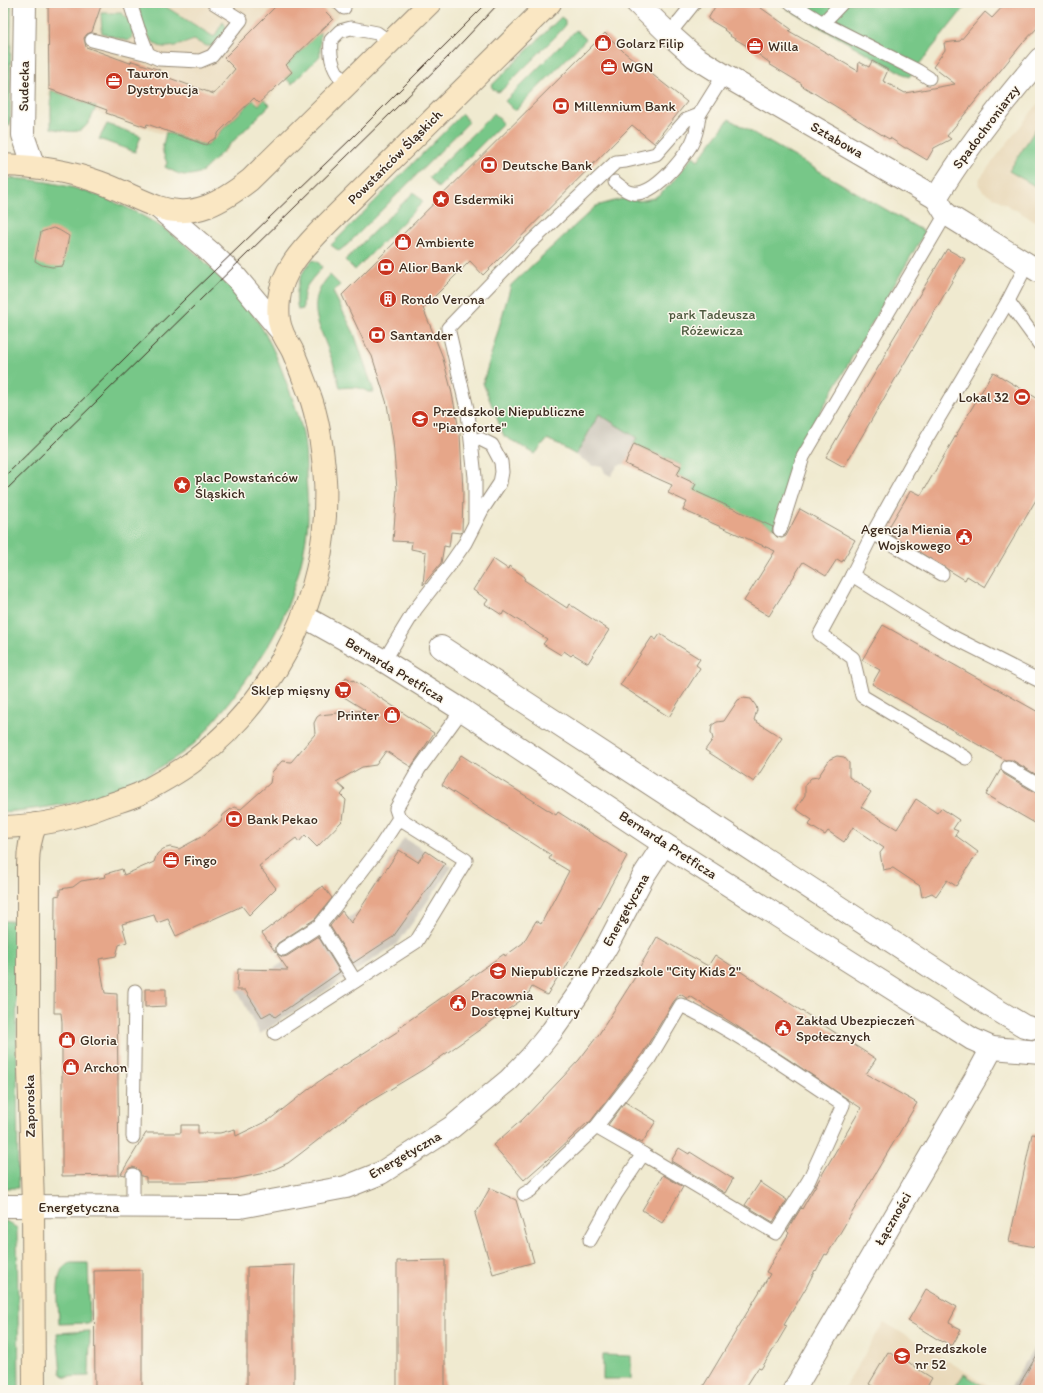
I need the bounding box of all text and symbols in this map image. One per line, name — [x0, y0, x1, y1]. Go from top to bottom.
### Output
shop icon: Golarz Filip — [593, 33, 613, 53]
place label: Golarz Filip — [616, 35, 684, 52]
office icon: Willa — [745, 36, 765, 56]
place label: Willa — [768, 38, 798, 55]
office icon: WGN — [599, 57, 619, 77]
place label: WGN — [622, 59, 653, 76]
street label: Sudecka — [15, 60, 33, 112]
place label: Tauron Dystrybucja — [127, 65, 198, 98]
office icon: Tauron Dystrybucja — [104, 71, 124, 91]
street label: Spadochroniarzy — [949, 81, 1023, 172]
bank icon: Millennium Bank — [551, 96, 571, 116]
place label: Millennium Bank — [574, 98, 677, 115]
street label: Powstańców Śląskich — [344, 106, 446, 208]
street label: Sztabowa — [808, 118, 867, 162]
bank icon: Deutsche Bank — [479, 155, 499, 175]
place label: Deutsche Bank — [502, 157, 593, 174]
place icon: Esdermiki — [431, 189, 451, 209]
place label: Esdermiki — [454, 191, 514, 208]
shop icon: Ambiente — [393, 232, 413, 252]
place label: Ambiente — [416, 234, 474, 251]
bank icon: Alior Bank — [376, 257, 396, 277]
place label: Alior Bank — [399, 259, 463, 276]
building icon: Rondo Verona — [378, 289, 398, 309]
place label: Rondo Verona — [401, 291, 485, 308]
park label: park Tadeusza Różewicza — [669, 306, 756, 339]
bank icon: Santander — [367, 325, 387, 345]
place label: Santander — [390, 327, 454, 344]
sports icon: Lokal 32 — [1012, 387, 1032, 407]
place label: Lokal 32 — [959, 389, 1010, 406]
place label: Przedszkole Niepubliczne "Pianoforte" — [433, 403, 585, 436]
school or university icon: Przedszkole Niepubliczne "Pianoforte" — [410, 409, 430, 429]
place label: plac Powstańców Śląskich — [195, 469, 298, 502]
place icon: plac Powstańców Śląskich — [172, 475, 192, 495]
place label: Agencja Mienia Wojskowego — [861, 521, 952, 554]
public building icon: Agencja Mienia Wojskowego — [954, 527, 974, 547]
street label: Bernarda Pretficza — [342, 634, 448, 707]
supermarket icon: Sklep mięsny — [333, 680, 353, 700]
place label: Sklep mięsny — [251, 682, 330, 699]
shop icon: Printer — [382, 705, 402, 725]
place label: Printer — [337, 707, 379, 724]
street label: Bernarda Pretficza — [616, 807, 720, 883]
bank icon: Bank Pekao — [224, 809, 244, 829]
place label: Bank Pekao — [247, 811, 318, 828]
office icon: Fingo — [161, 850, 181, 870]
place label: Fingo — [184, 852, 217, 869]
street label: Energetyczna — [599, 870, 653, 950]
school or university icon: Niepubliczne Przedszkole "City Kids 2" — [488, 961, 508, 981]
place label: Niepubliczne Przedszkole "City Kids 2" — [511, 963, 741, 980]
place label: Pracownia Dostępnej Kultury — [471, 987, 580, 1020]
public building icon: Pracownia Dostępnej Kultury — [448, 993, 468, 1013]
place label: Zakład Ubezpieczeń Społecznych — [796, 1012, 915, 1045]
public building icon: Zakład Ubezpieczeń Społecznych — [773, 1018, 793, 1038]
shop icon: Gloria — [57, 1030, 77, 1050]
place label: Gloria — [80, 1032, 118, 1049]
shop icon: Archon — [61, 1057, 81, 1077]
place label: Archon — [84, 1059, 128, 1076]
street label: Zaporoska — [21, 1074, 39, 1138]
street label: Energetyczna — [366, 1127, 445, 1183]
street label: Łączności — [871, 1189, 915, 1249]
street label: Energetyczna — [39, 1199, 120, 1216]
place label: Przedszkole nr 52 — [915, 1340, 987, 1373]
school or university icon: Przedszkole nr 52 — [892, 1346, 912, 1366]

